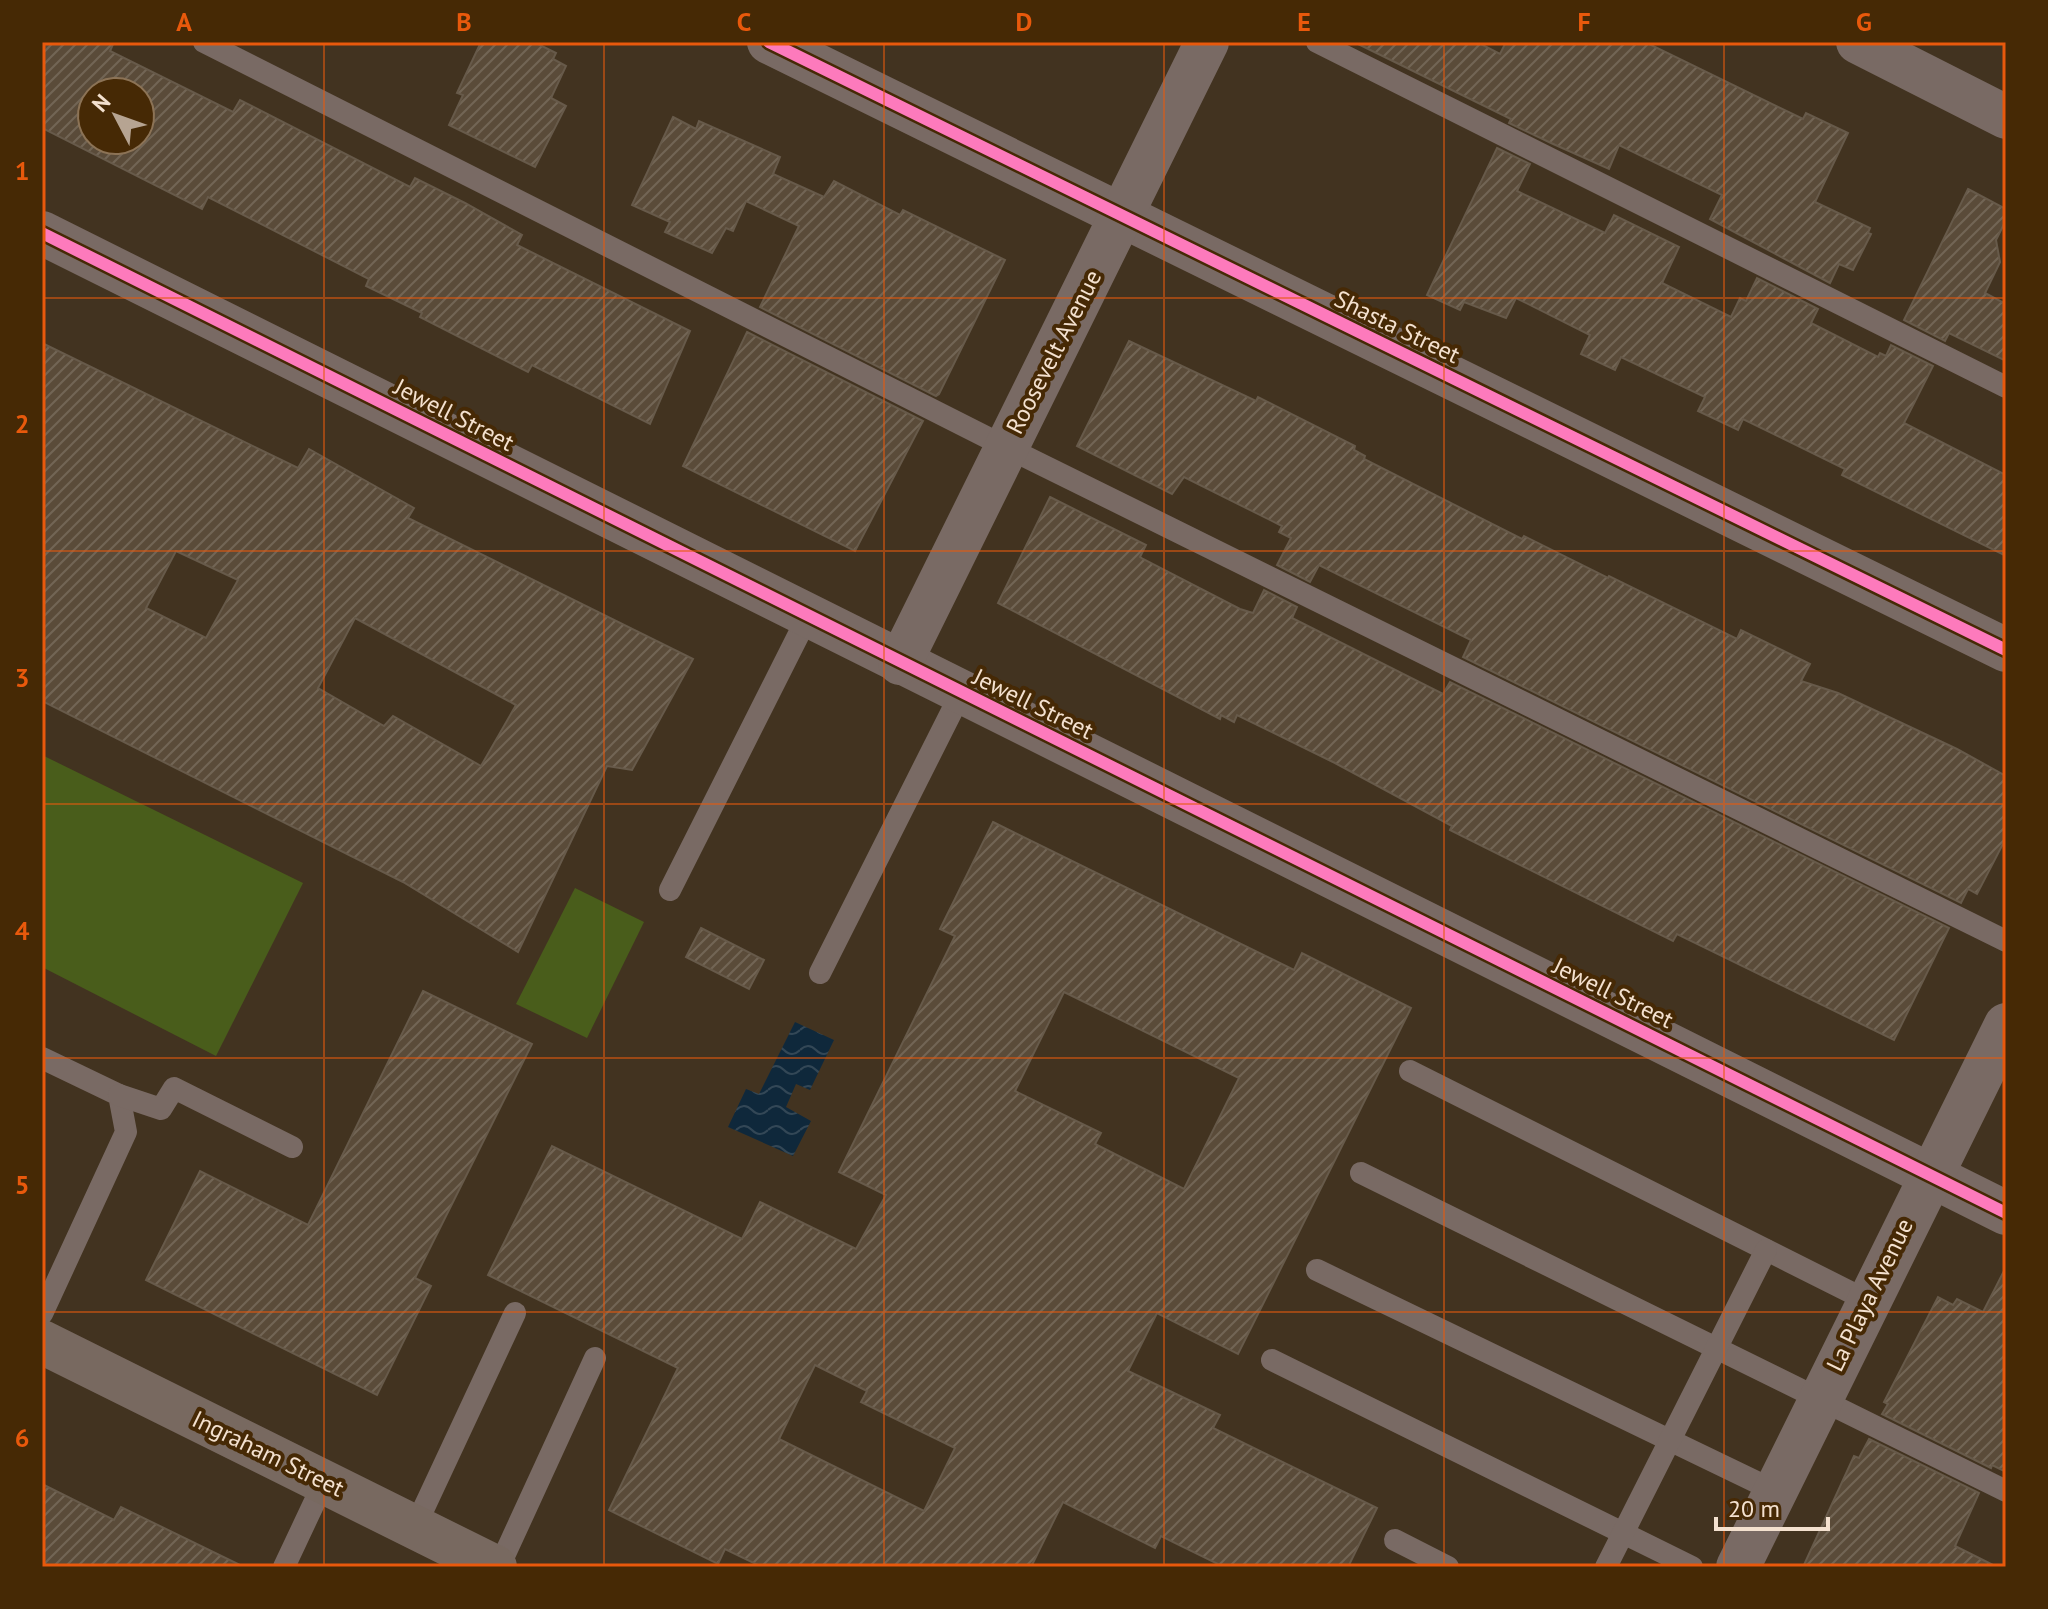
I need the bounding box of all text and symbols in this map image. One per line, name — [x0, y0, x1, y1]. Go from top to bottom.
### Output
text: A — [176, 5, 192, 38]
text: B — [456, 5, 472, 38]
text: C — [737, 5, 751, 38]
text: D — [1016, 5, 1032, 38]
text: E — [1297, 5, 1311, 38]
text: F — [1577, 5, 1591, 38]
text: G — [1856, 5, 1872, 38]
north arrow — [76, 76, 156, 156]
text: N — [86, 88, 116, 118]
text: 1 — [15, 154, 29, 187]
street label: Roosevelt Avenue — [999, 265, 1108, 439]
street label: Shasta Street — [1329, 283, 1465, 370]
street label: Jewell Street — [388, 371, 519, 458]
text: 2 — [15, 407, 29, 440]
text: 3 — [15, 661, 29, 694]
street label: Jewell Street — [967, 661, 1099, 746]
text: 4 — [15, 914, 30, 947]
street label: Jewell Street — [1547, 950, 1679, 1035]
text: 5 — [15, 1168, 29, 1201]
street label: La Playa Avenue — [1819, 1213, 1920, 1376]
street label: Ingraham Street — [187, 1403, 349, 1504]
text: 6 — [15, 1421, 29, 1454]
scale bar — [1716, 1481, 1828, 1531]
text: 20 m — [1728, 1493, 1780, 1524]

